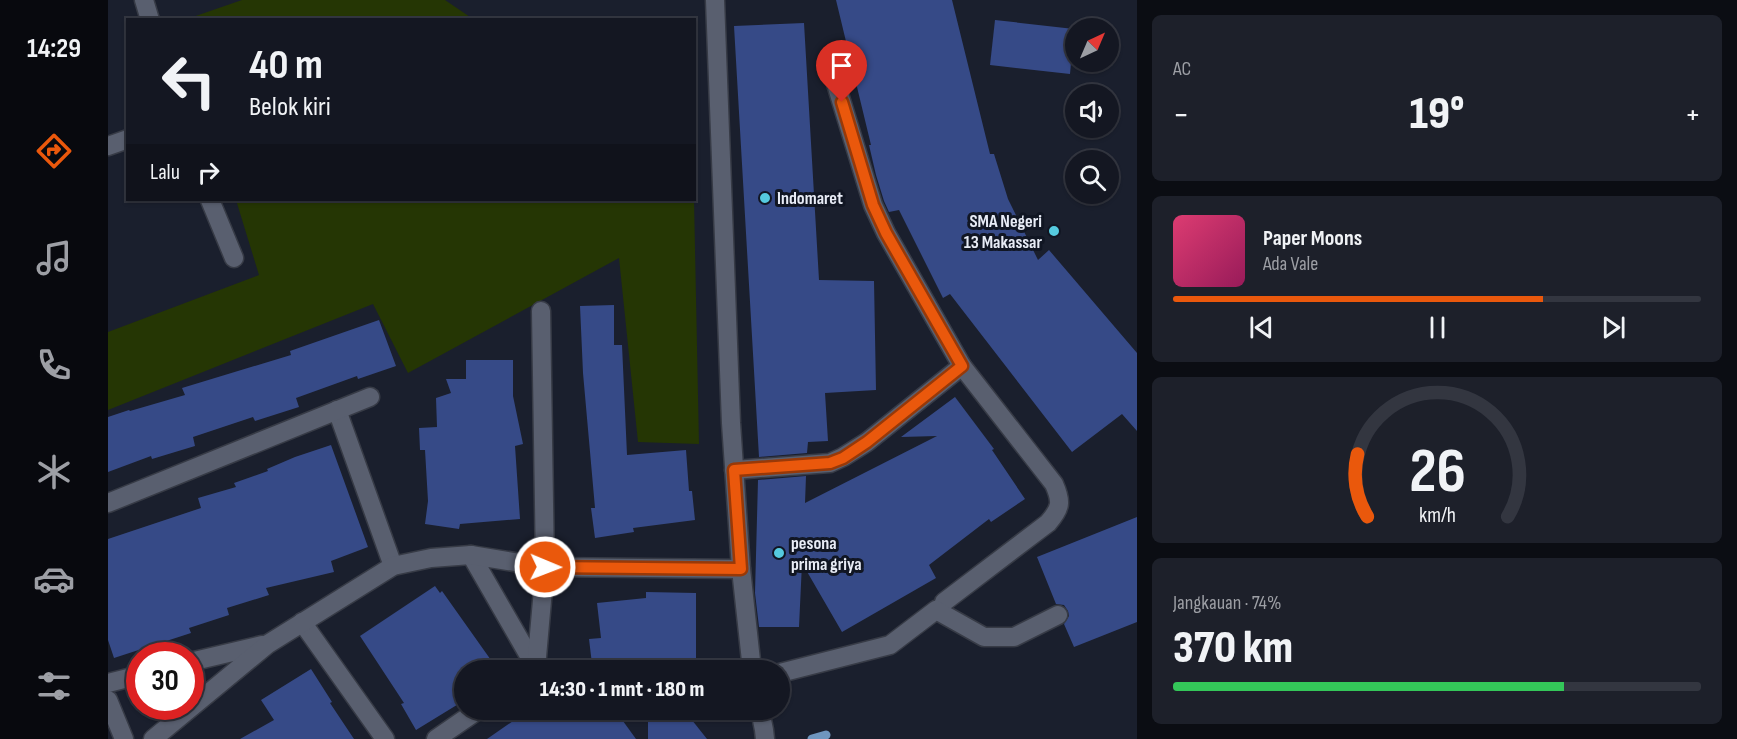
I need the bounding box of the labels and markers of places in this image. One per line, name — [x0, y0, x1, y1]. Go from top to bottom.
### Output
pin — [816, 40, 867, 102]
place label: Indomaret — [777, 188, 843, 209]
marker: Indomaret — [758, 191, 772, 205]
place label: SMA Negeri 13 Makassar — [964, 211, 1042, 253]
marker: SMA Negeri 13 Makassar — [1047, 224, 1061, 238]
place label: pesona prima griya — [791, 533, 862, 575]
marker: pesona prima griya — [772, 546, 786, 560]

